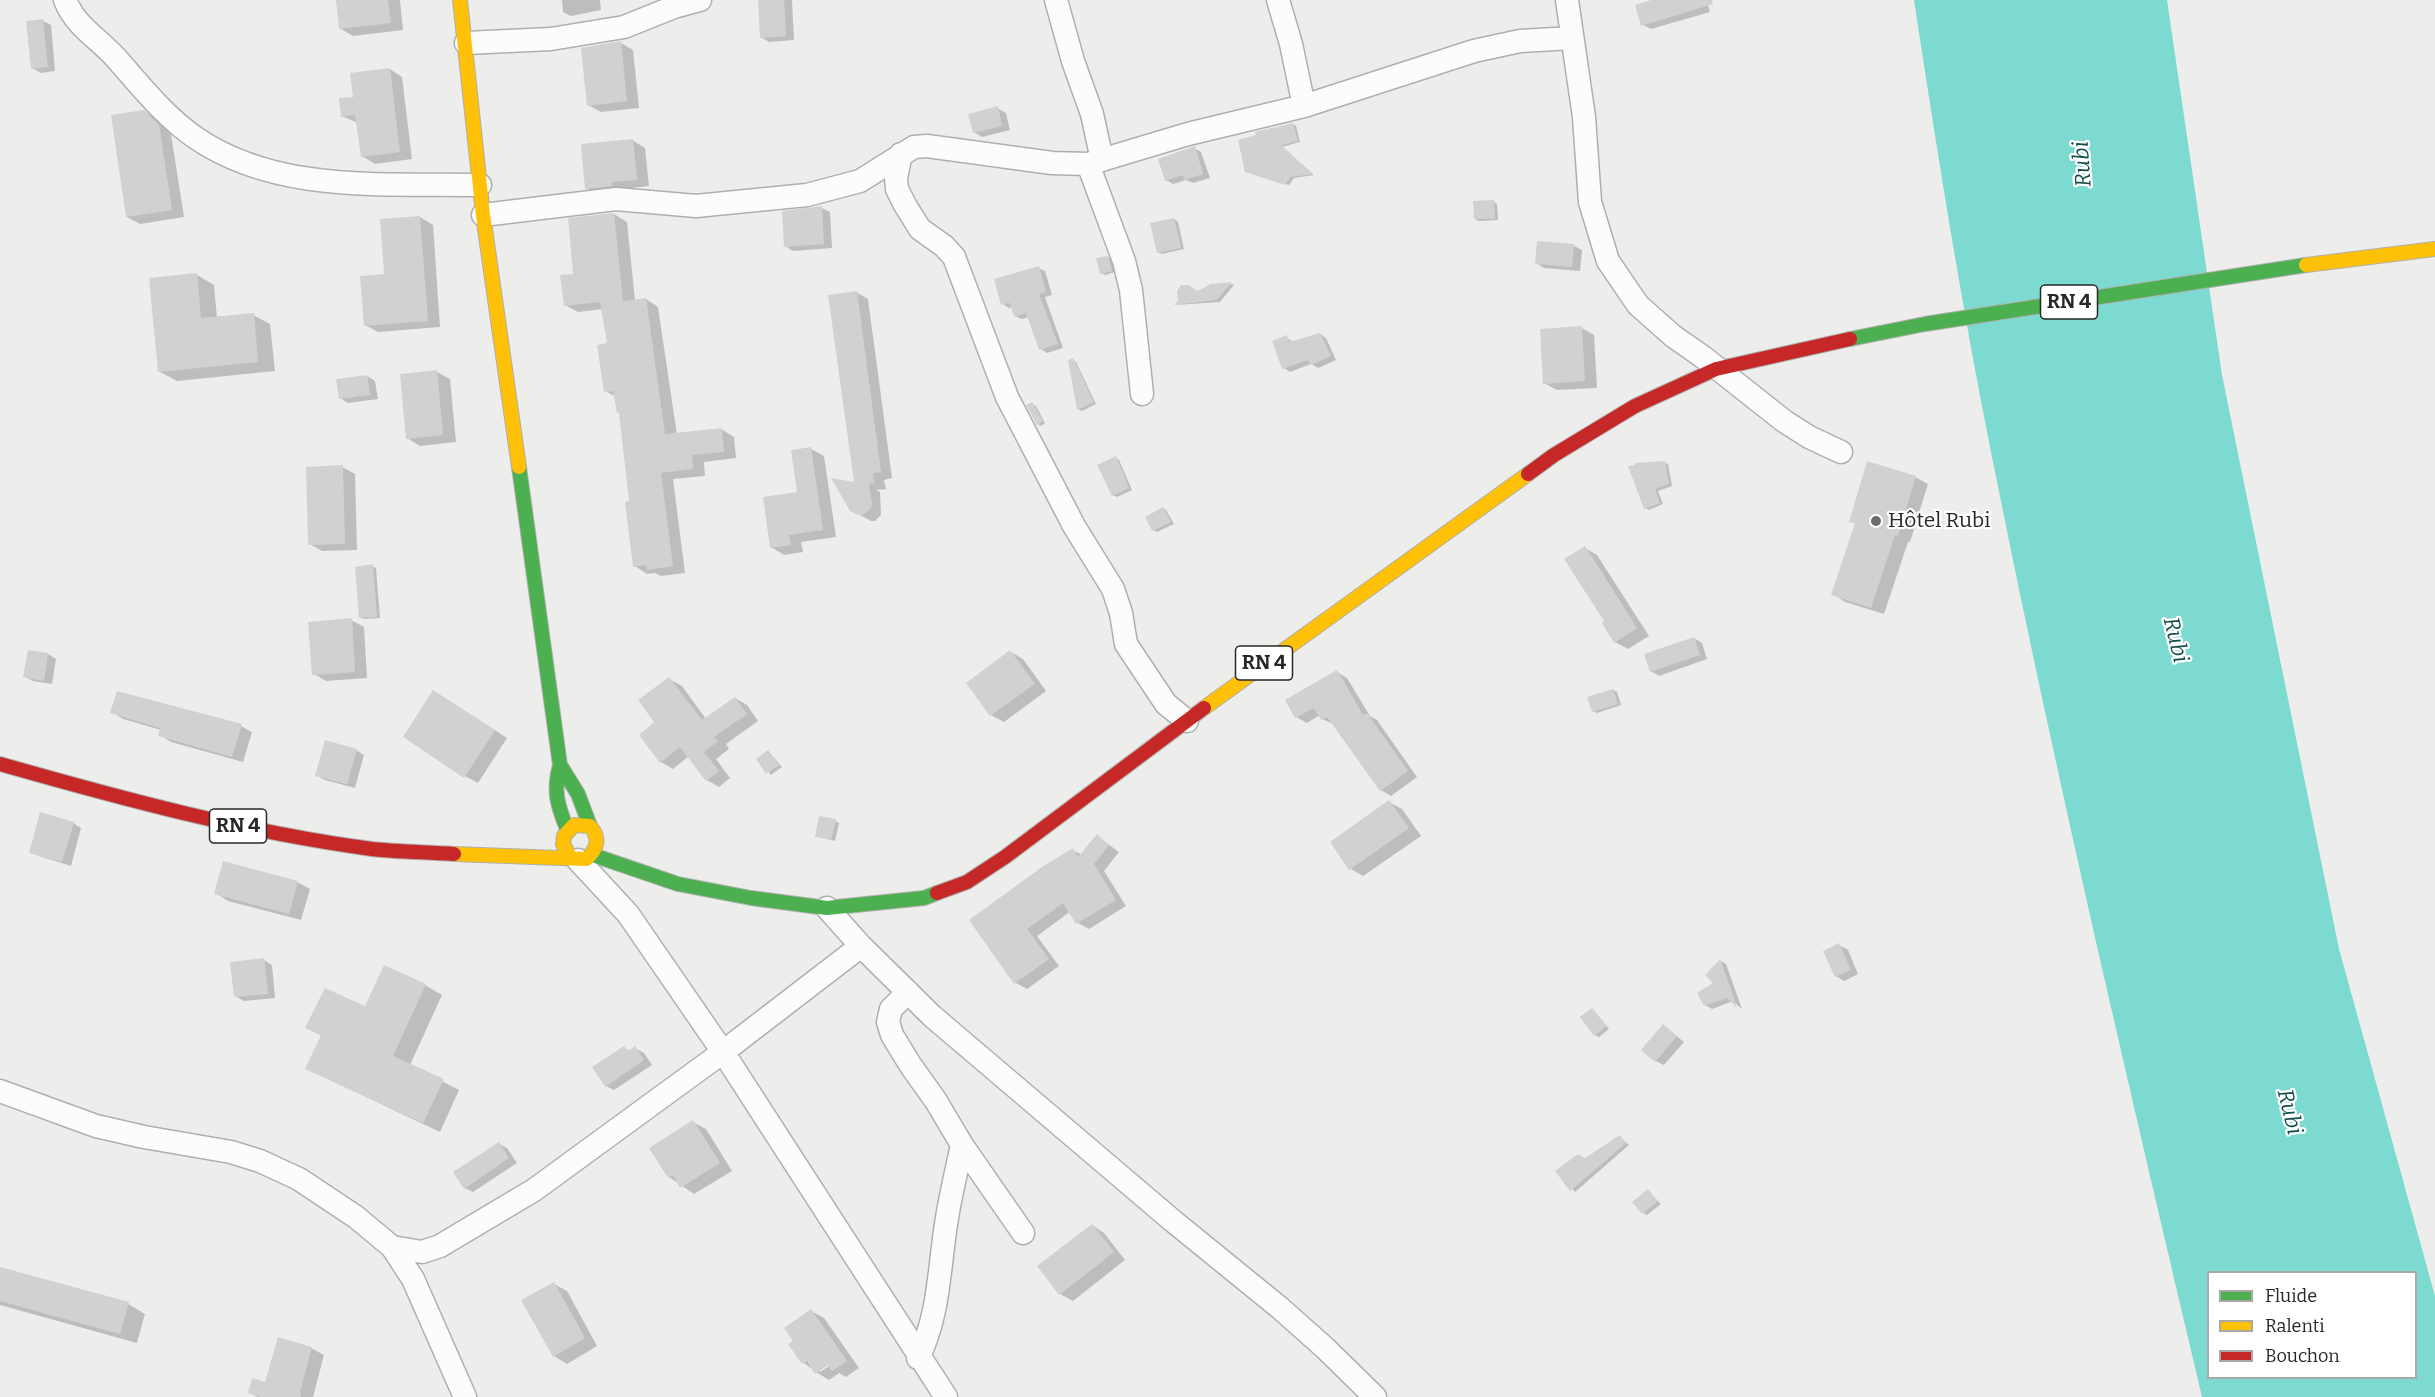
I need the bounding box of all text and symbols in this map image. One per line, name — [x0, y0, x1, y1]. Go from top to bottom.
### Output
water label: Rubi — [2068, 140, 2098, 188]
road number: RN 4 — [2040, 285, 2098, 319]
place label: Hôtel Rubi — [1888, 508, 1990, 534]
marker: Hôtel Rubi — [1869, 514, 1883, 528]
water label: Rubi — [2157, 615, 2193, 665]
road number: RN 4 — [1236, 646, 1292, 680]
road number: RN 4 — [210, 809, 266, 843]
water label: Rubi — [2271, 1087, 2307, 1137]
legend — [2207, 1271, 2417, 1379]
text: Fluide — [2265, 1285, 2317, 1307]
text: Ralenti — [2265, 1315, 2325, 1337]
text: Bouchon — [2265, 1345, 2340, 1367]

